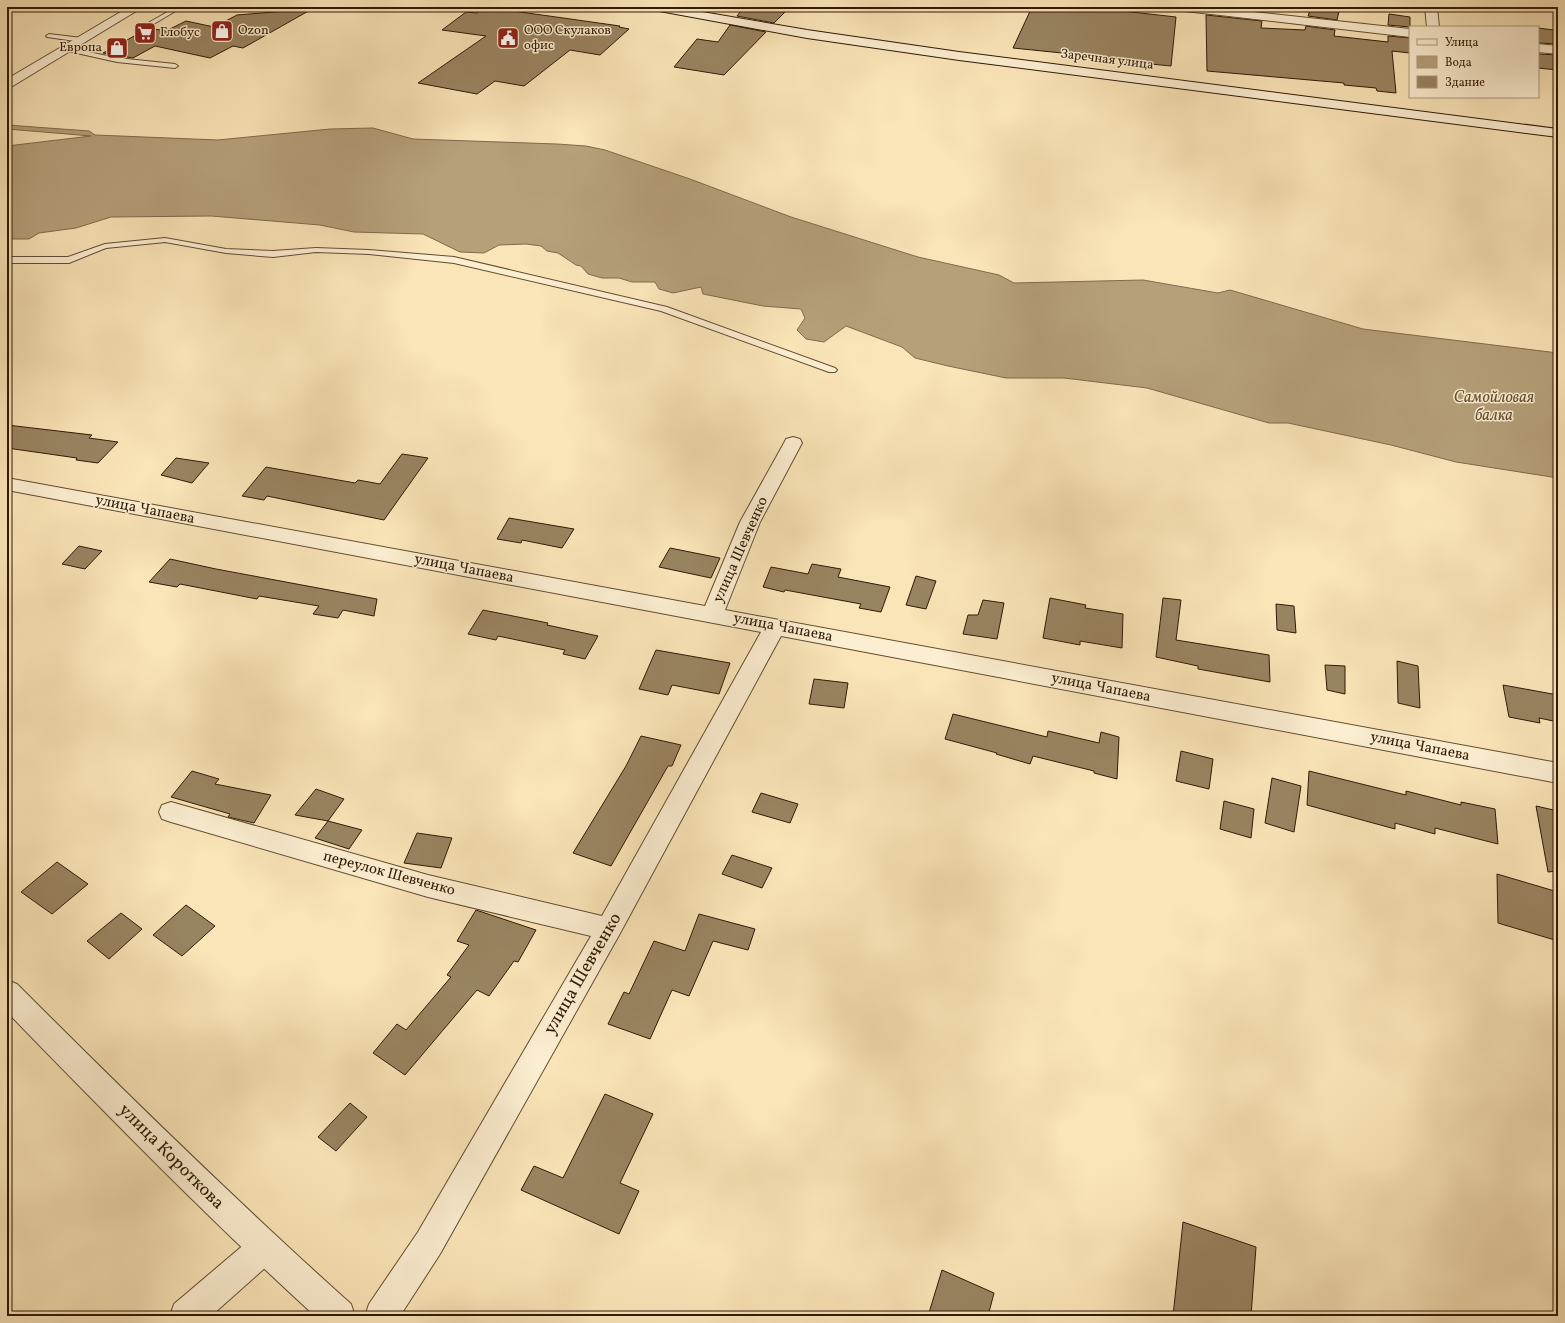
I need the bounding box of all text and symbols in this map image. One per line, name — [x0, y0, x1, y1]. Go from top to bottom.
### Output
shop icon: Ozon — [209, 18, 235, 44]
supermarket icon: Глобус — [132, 20, 158, 46]
place label: Ozon — [238, 22, 269, 40]
place label: ООО Скулаков офис — [524, 22, 611, 55]
place label: Глобус — [160, 24, 200, 42]
public building icon: ООО Скулаков офис — [495, 25, 521, 51]
legend — [1409, 26, 1539, 98]
shop icon: Европа — [104, 35, 130, 61]
text: Улица — [1445, 35, 1478, 51]
place label: Европа — [59, 39, 102, 57]
street label: Заречная улица — [1059, 45, 1155, 75]
text: Вода — [1445, 55, 1472, 71]
text: Здание — [1445, 75, 1485, 91]
water label: Самойловая балка — [1454, 387, 1534, 427]
street label: улица Чапаева — [93, 490, 197, 530]
street label: улица Шевченко — [708, 494, 774, 606]
street label: улица Чапаева — [412, 549, 516, 589]
street label: улица Чапаева — [731, 608, 835, 648]
street label: улица Чапаева — [1049, 668, 1153, 708]
street label: улица Чапаева — [1368, 727, 1472, 767]
street label: переулок Шевченко — [321, 846, 457, 902]
street label: улица Шевченко — [538, 908, 628, 1040]
street label: улица Короткова — [112, 1098, 230, 1216]

